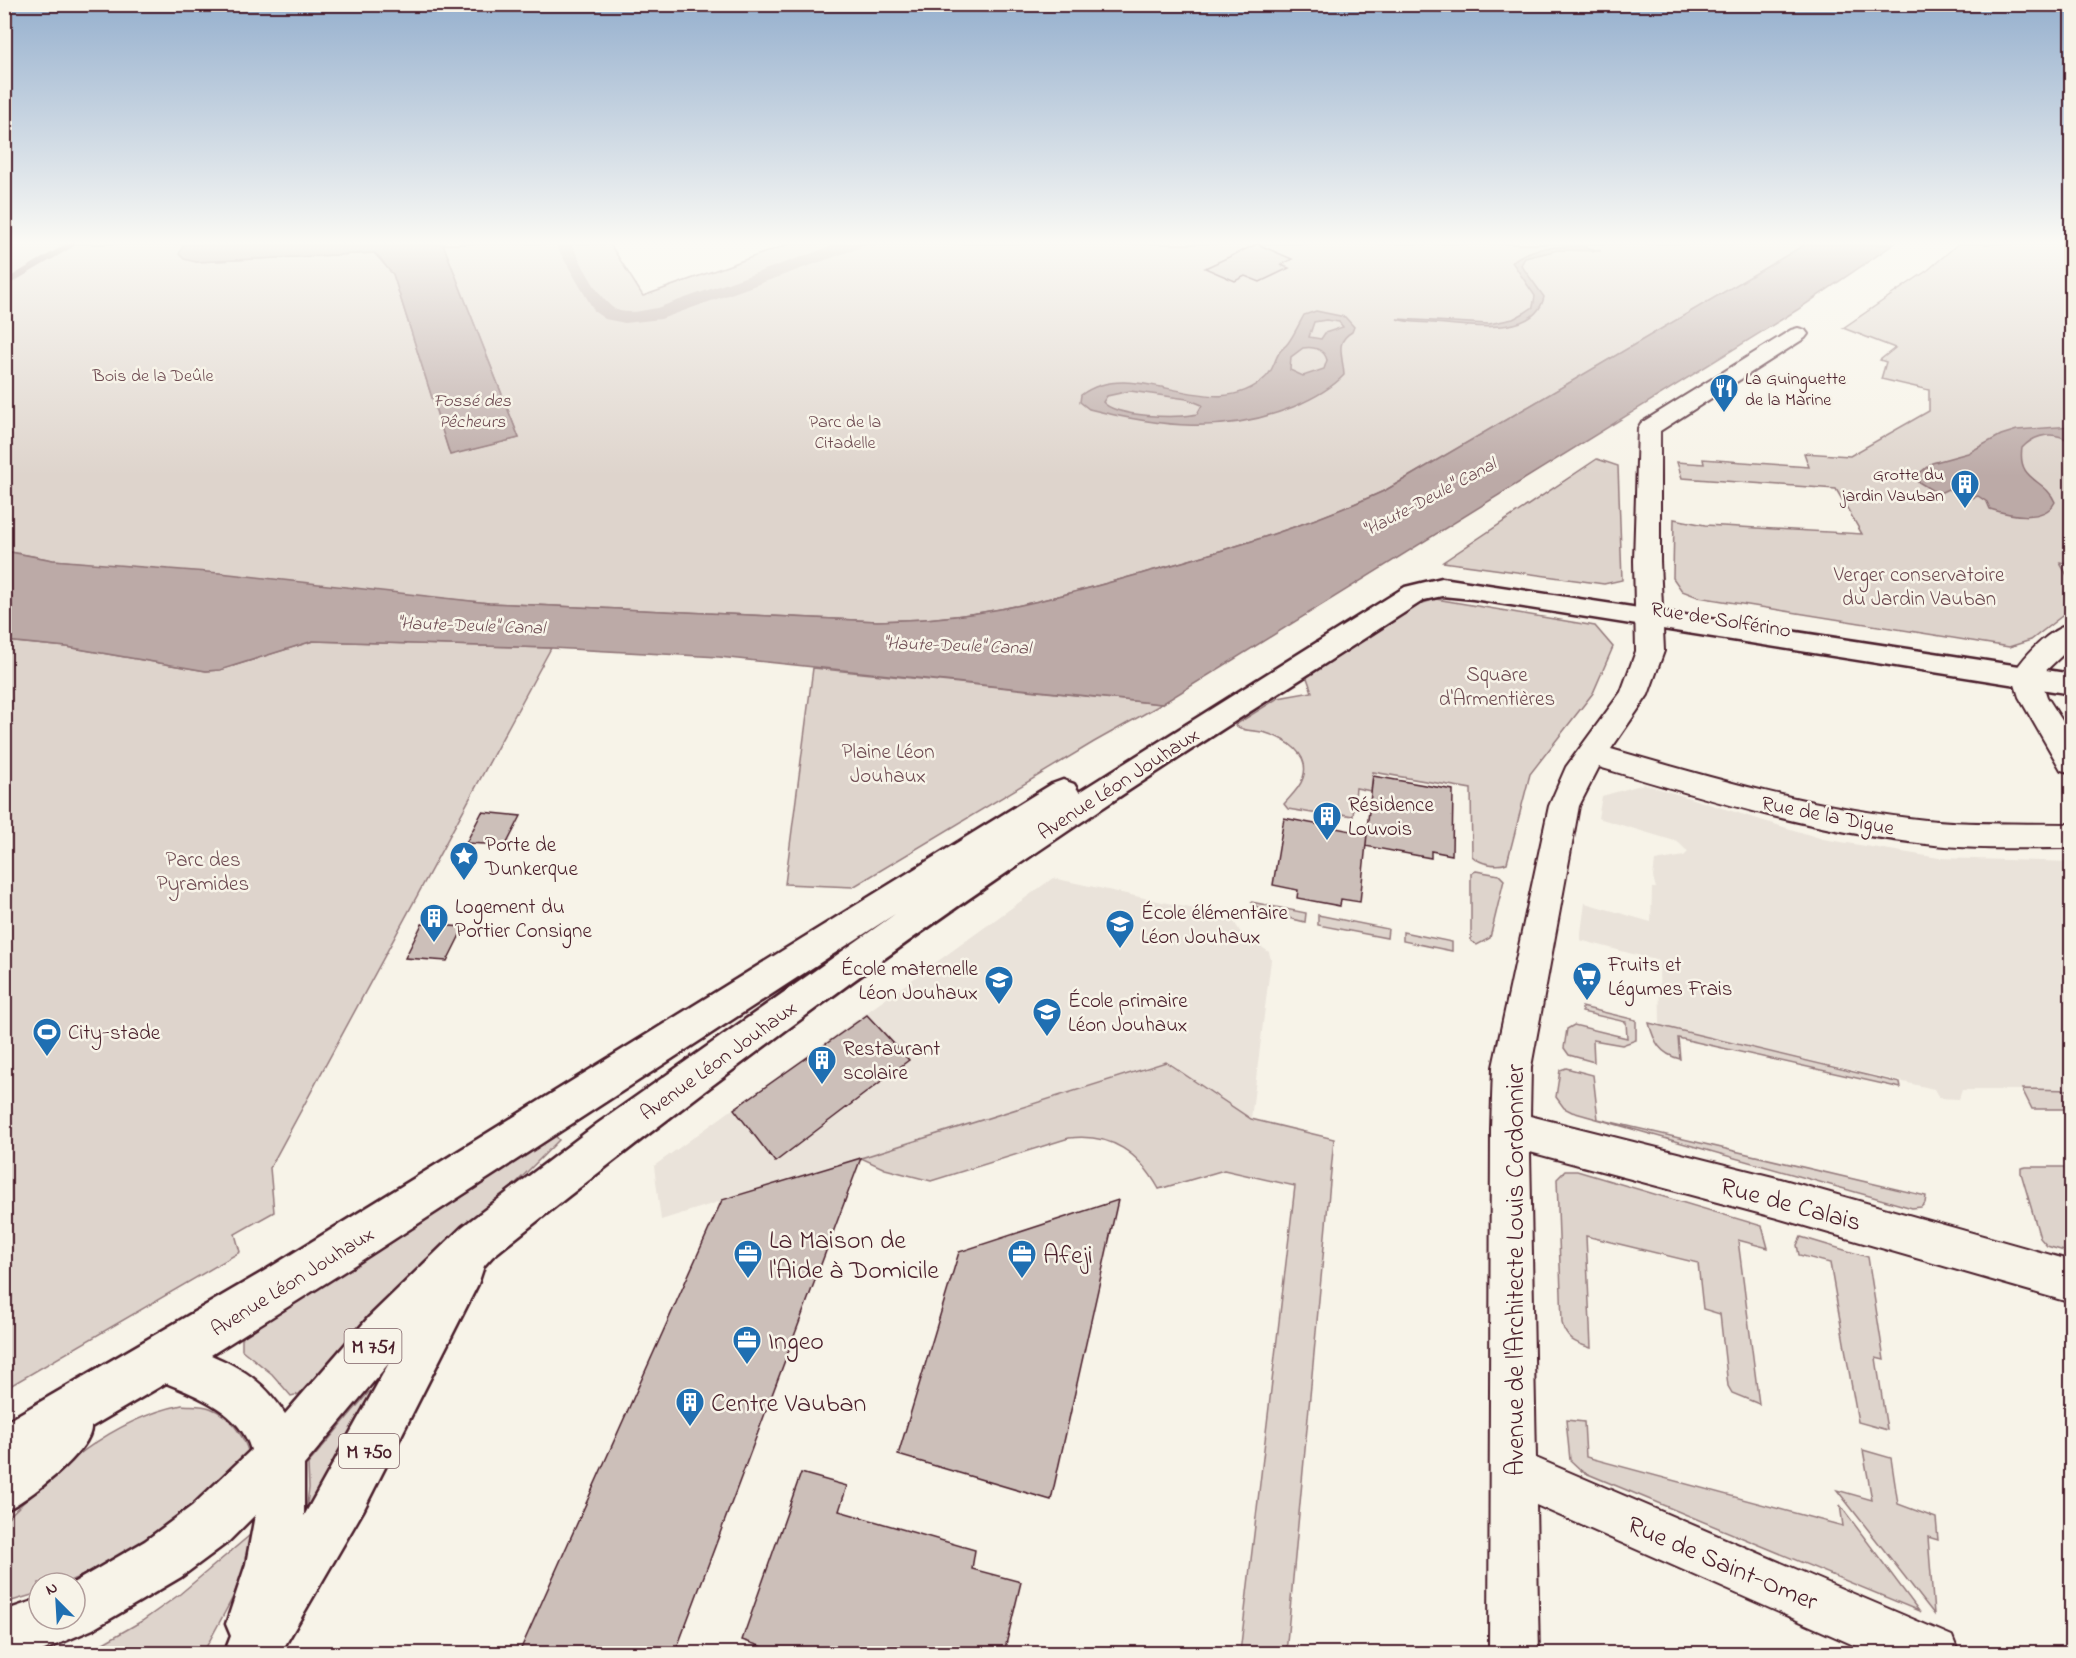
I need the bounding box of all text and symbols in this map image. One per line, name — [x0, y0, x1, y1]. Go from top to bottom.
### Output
park label: Bois de la Deûle — [92, 364, 214, 390]
place label: La Guinguette de la Marine — [1745, 367, 1847, 414]
restaurant icon: La Guinguette de la Marine — [1708, 372, 1740, 414]
water label: Fossé des Pêcheurs — [433, 389, 512, 436]
park label: Parc de la Citadelle — [809, 410, 881, 457]
water label: "Haute-Deule" Canal — [1358, 452, 1503, 545]
place label: Grotte du jardin Vauban — [1840, 463, 1944, 510]
building icon: Grotte du jardin Vauban — [1949, 468, 1981, 510]
park label: Verger conservatoire du Jardin Vauban — [1833, 561, 2005, 615]
street label: Rue de Solférino — [1648, 595, 1793, 647]
water label: "Haute-Deule" Canal — [396, 611, 547, 643]
water label: "Haute-Deule" Canal — [882, 631, 1033, 663]
park label: Square d'Armentières — [1439, 661, 1555, 715]
street label: Avenue Léon Jouhaux — [1032, 721, 1206, 848]
park label: Plaine Léon Jouhaux — [841, 738, 935, 792]
street label: Rue de la Digue — [1758, 789, 1897, 847]
place label: Résidence Louvois — [1348, 791, 1434, 845]
building icon: Résidence Louvois — [1311, 800, 1343, 842]
place label: Porte de Dunkerque — [484, 831, 579, 885]
place icon: Porte de Dunkerque — [448, 840, 480, 882]
park label: Parc des Pyramides — [157, 846, 249, 902]
place label: Logement du Portier Consigne — [455, 893, 592, 949]
place label: École élémentaire Léon Jouhaux — [1141, 899, 1289, 953]
building icon: Logement du Portier Consigne — [418, 902, 450, 944]
school or university icon: École élémentaire Léon Jouhaux — [1104, 908, 1136, 950]
place label: Fruits et Légumes Frais — [1607, 951, 1732, 1007]
place label: École maternelle Léon Jouhaux — [841, 955, 979, 1009]
supermarket icon: Fruits et Légumes Frais — [1571, 960, 1603, 1002]
school or university icon: École maternelle Léon Jouhaux — [983, 964, 1015, 1006]
place label: École primaire Léon Jouhaux — [1068, 987, 1188, 1041]
street label: Avenue Léon Jouhaux — [635, 994, 804, 1129]
school or university icon: École primaire Léon Jouhaux — [1031, 996, 1063, 1038]
sports icon: City-stade — [31, 1016, 63, 1058]
place label: City-stade — [68, 1019, 161, 1051]
place label: Restaurant scolaire — [843, 1035, 940, 1089]
building icon: Restaurant scolaire — [806, 1044, 838, 1086]
street label: Avenue de l'Architecte Louis Cordonnier — [1498, 1063, 1536, 1476]
street label: Rue de Calais — [1715, 1169, 1865, 1243]
street label: Avenue Léon Jouhaux — [206, 1220, 381, 1345]
place label: La Maison de l'Aide à Domicile — [769, 1223, 939, 1291]
office icon: La Maison de l'Aide à Domicile — [732, 1238, 764, 1280]
office icon: Afeji — [1006, 1238, 1038, 1280]
place label: Afeji — [1043, 1238, 1093, 1276]
office icon: Ingeo — [731, 1324, 763, 1366]
place label: Ingeo — [768, 1324, 824, 1362]
road number: M 751 — [344, 1329, 401, 1363]
building icon: Centre Vauban — [674, 1386, 706, 1428]
place label: Centre Vauban — [711, 1386, 866, 1424]
road number: M 750 — [339, 1434, 399, 1468]
street label: Rue de Saint-Omer — [1621, 1507, 1824, 1622]
north arrow — [27, 1571, 87, 1631]
text: N — [42, 1576, 62, 1602]

